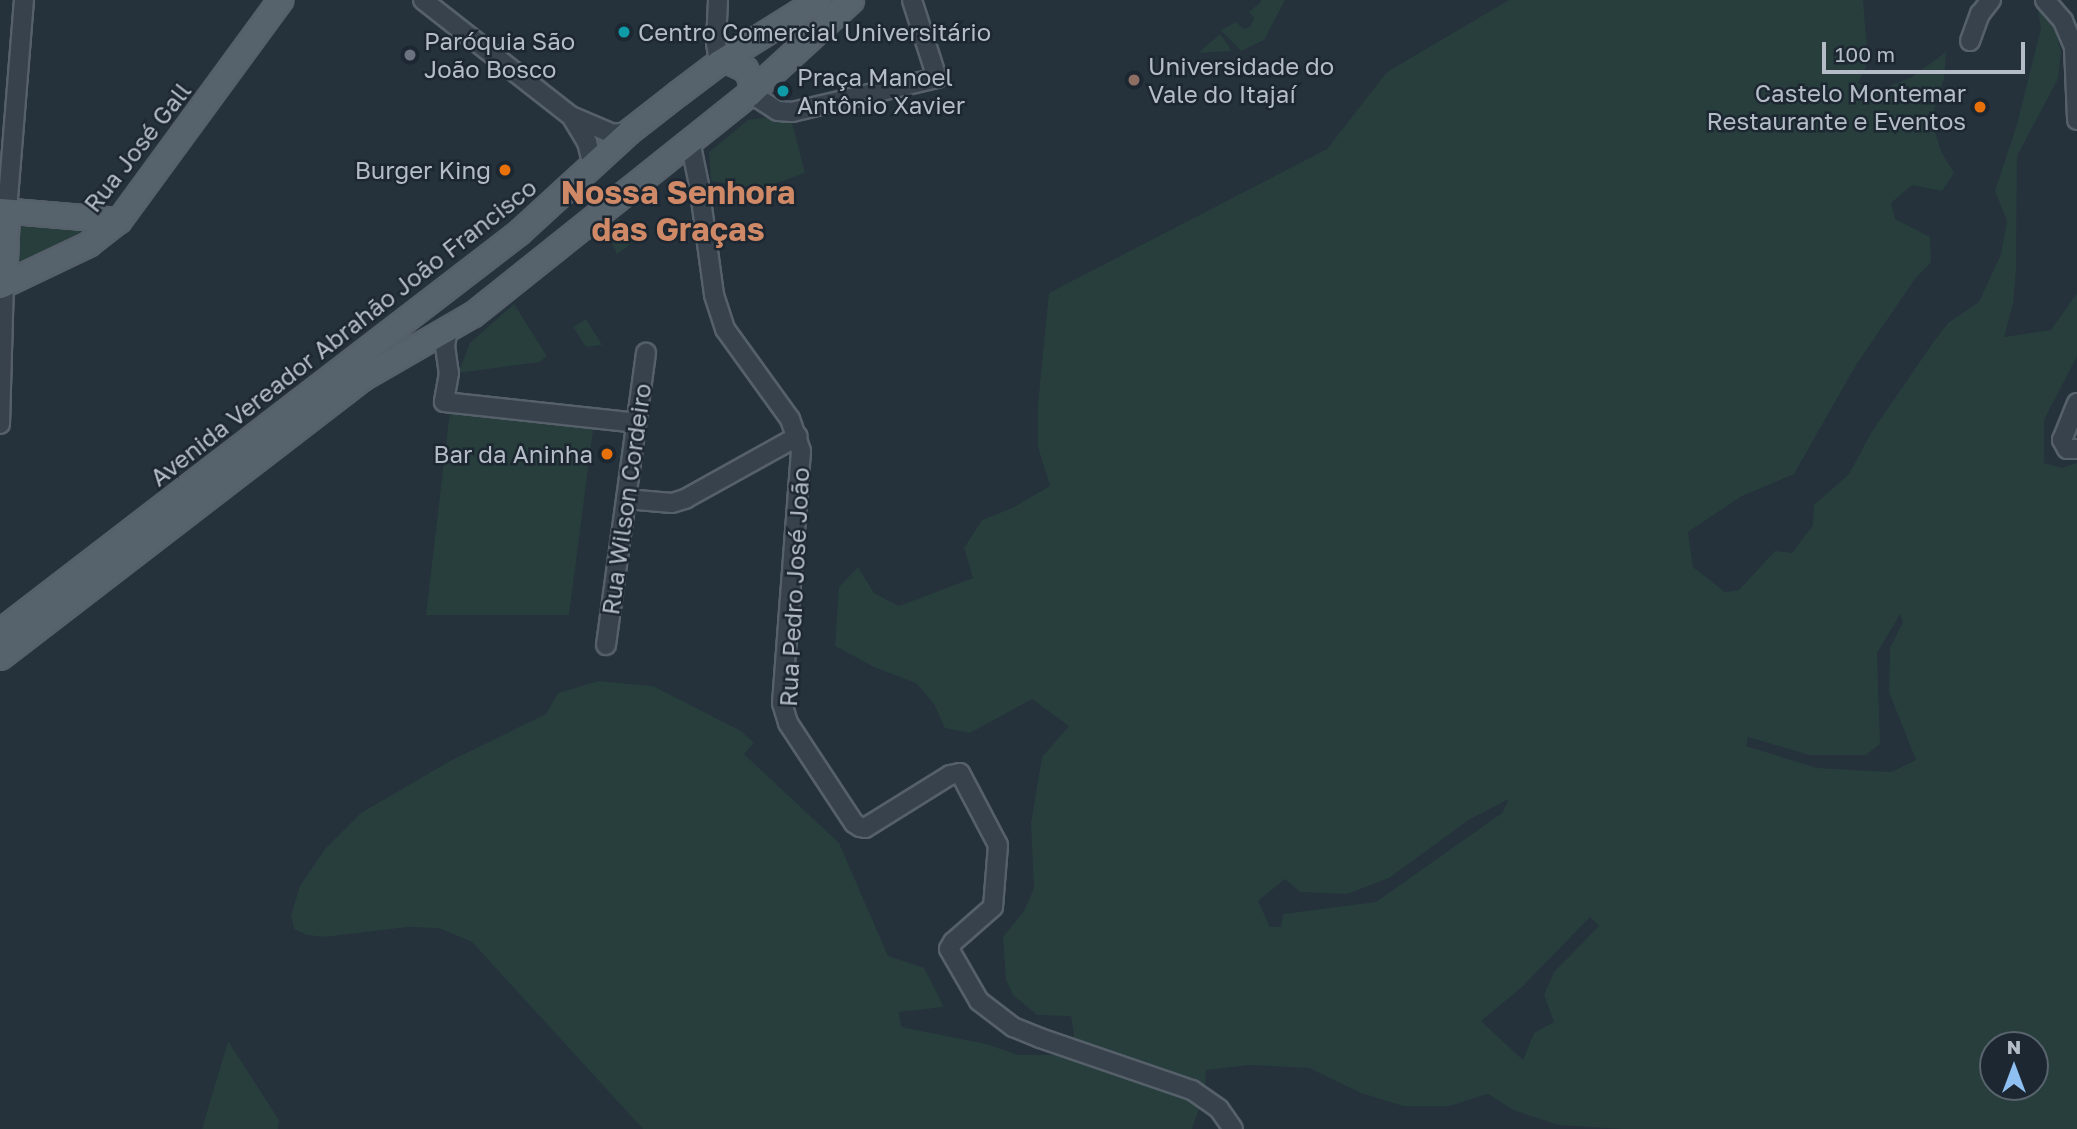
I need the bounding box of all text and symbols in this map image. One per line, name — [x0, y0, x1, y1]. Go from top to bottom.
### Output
place label: Centro Comercial Universitário — [638, 18, 991, 46]
marker: Centro Comercial Universitário — [616, 24, 632, 40]
place label: Paróquia São João Bosco — [424, 27, 575, 83]
scale bar — [1825, 28, 2028, 72]
text: 100 m — [1835, 41, 1895, 67]
marker: Paróquia São João Bosco — [402, 47, 418, 63]
place label: Universidade do Vale do Itajaí — [1148, 52, 1334, 108]
place label: Praça Manoel Antônio Xavier — [797, 63, 965, 119]
marker: Universidade do Vale do Itajaí — [1126, 72, 1142, 88]
street label: Rua José Gall — [78, 77, 196, 217]
place label: Castelo Montemar Restaurante e Eventos — [1706, 79, 1966, 135]
marker: Praça Manoel Antônio Xavier — [775, 83, 791, 99]
marker: Castelo Montemar Restaurante e Eventos — [1972, 99, 1988, 115]
place label: Burger King — [355, 156, 491, 184]
marker: Burger King — [497, 162, 513, 178]
street label: Avenida Vereador Abrahão João Francisco — [144, 172, 542, 492]
district label: Nossa Senhora das Graças — [561, 174, 795, 249]
street label: Rua Wilson Cordeiro — [595, 381, 657, 617]
place label: Bar da Aninha — [433, 440, 593, 468]
marker: Bar da Aninha — [599, 446, 615, 462]
street label: Rua Pedro José João — [773, 467, 815, 707]
north arrow — [1979, 1031, 2049, 1101]
text: N — [2007, 1035, 2021, 1058]

